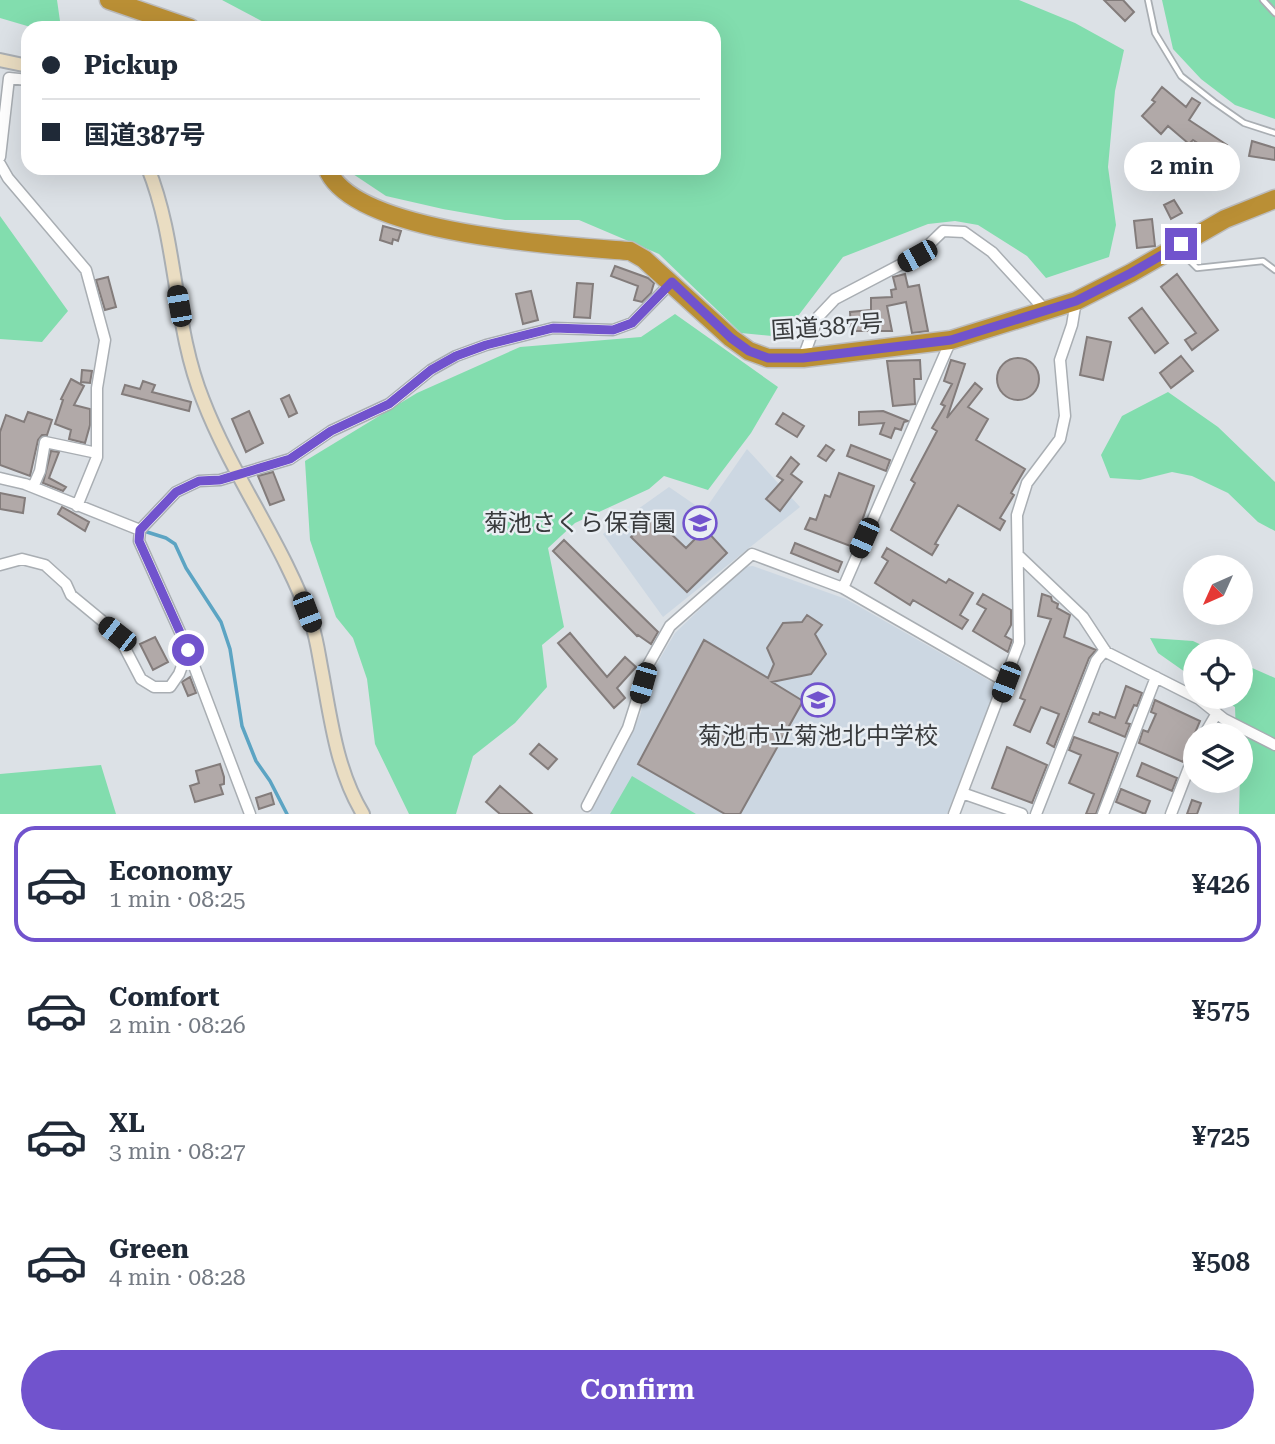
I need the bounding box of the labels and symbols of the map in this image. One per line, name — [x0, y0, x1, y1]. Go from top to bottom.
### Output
callout: 2 min — [1123, 142, 1239, 191]
route end — [1165, 228, 1197, 260]
car — [894, 237, 941, 275]
car — [166, 283, 193, 329]
street label: 国道387号 — [770, 309, 884, 345]
school or university icon: 菊池さくら保育園 — [681, 504, 719, 542]
place label: 菊池さくら保育園 — [484, 509, 676, 537]
car — [846, 515, 883, 561]
north arrow — [1183, 555, 1253, 625]
car — [290, 589, 325, 635]
car — [94, 613, 141, 655]
route start — [172, 634, 204, 666]
car — [989, 659, 1024, 705]
car — [628, 660, 659, 706]
school or university icon: 菊池市立菊池北中学校 — [799, 681, 837, 719]
place label: 菊池市立菊池北中学校 — [698, 722, 938, 750]

